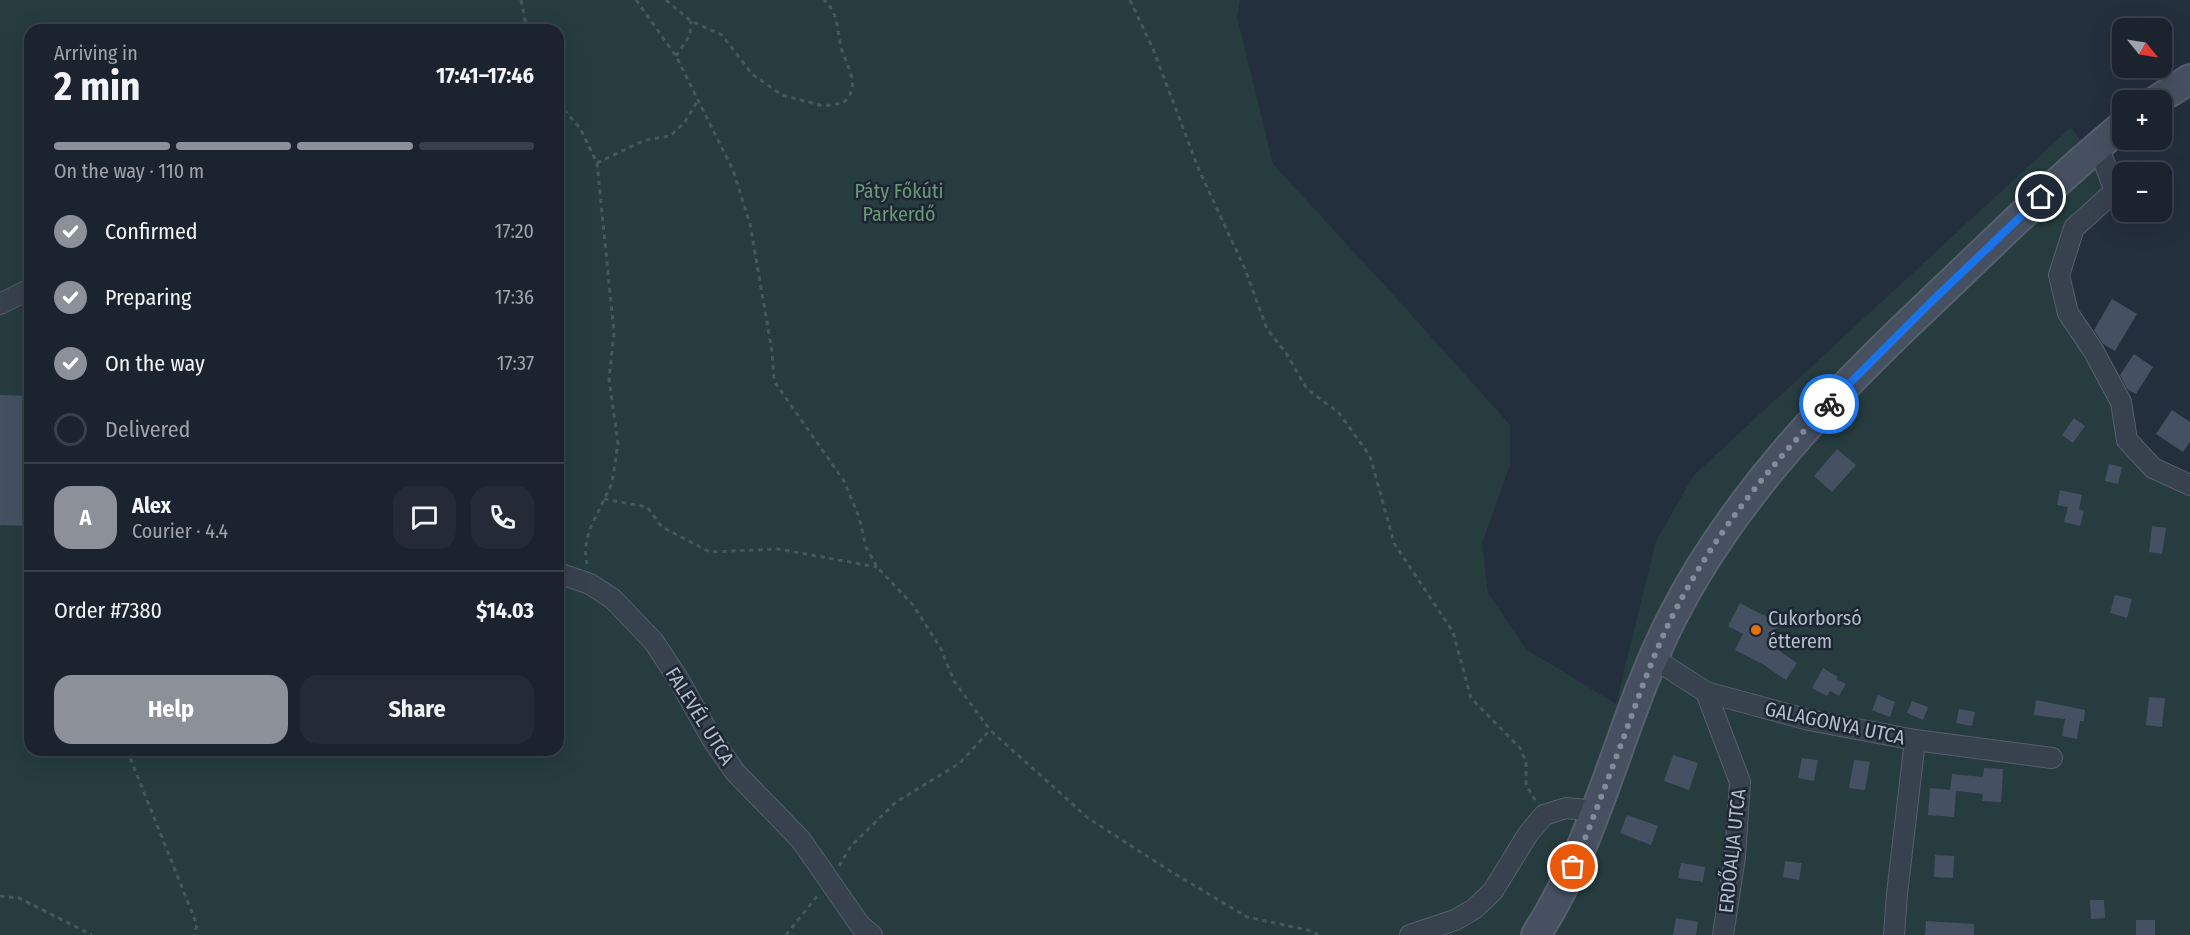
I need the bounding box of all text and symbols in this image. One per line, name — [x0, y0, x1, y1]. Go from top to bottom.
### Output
north arrow — [2112, 18, 2172, 78]
map controls — [2112, 18, 2172, 222]
text: Arriving in — [54, 41, 138, 65]
text: 17:41–17:46 — [436, 62, 534, 89]
text: 2 min — [54, 64, 140, 110]
button: + — [2112, 90, 2172, 150]
text: On the way · 110 m — [54, 159, 204, 183]
button: − — [2112, 162, 2172, 222]
pin — [2015, 171, 2066, 222]
park label: Páty Főkúti Parkerdő — [854, 179, 944, 226]
icon: home — [2024, 180, 2057, 213]
icon: check — [54, 215, 87, 248]
text: Confirmed — [105, 218, 198, 245]
text: 17:20 — [495, 219, 534, 243]
icon: check — [54, 281, 87, 314]
text: Preparing — [105, 284, 191, 311]
text: 17:36 — [495, 285, 534, 309]
icon: check — [54, 347, 87, 380]
text: On the way — [105, 350, 205, 377]
text: 17:37 — [497, 351, 534, 375]
courier — [1799, 374, 1859, 434]
icon: bike — [1813, 388, 1846, 421]
text: Delivered — [105, 416, 190, 443]
button: chat — [393, 486, 456, 549]
button: phone — [471, 486, 534, 549]
text: Alex — [132, 492, 171, 519]
text: A — [80, 504, 91, 531]
text: Courier · 4.4 — [132, 519, 228, 543]
text: Order #7380 — [54, 597, 162, 624]
text: $14.03 — [476, 597, 534, 624]
place label: Cukorborsó étterem — [1768, 606, 1862, 653]
marker: Cukorborsó étterem — [1749, 623, 1763, 637]
street label: FALEVÉL UTCA — [661, 663, 740, 770]
button: Help — [54, 675, 288, 744]
button: Share — [300, 675, 534, 744]
street label: GALAGONYA UTCA — [1763, 696, 1908, 750]
street label: ERDŐALJA UTCA — [1713, 787, 1751, 914]
pin — [1547, 841, 1598, 892]
icon: bag — [1556, 850, 1589, 883]

